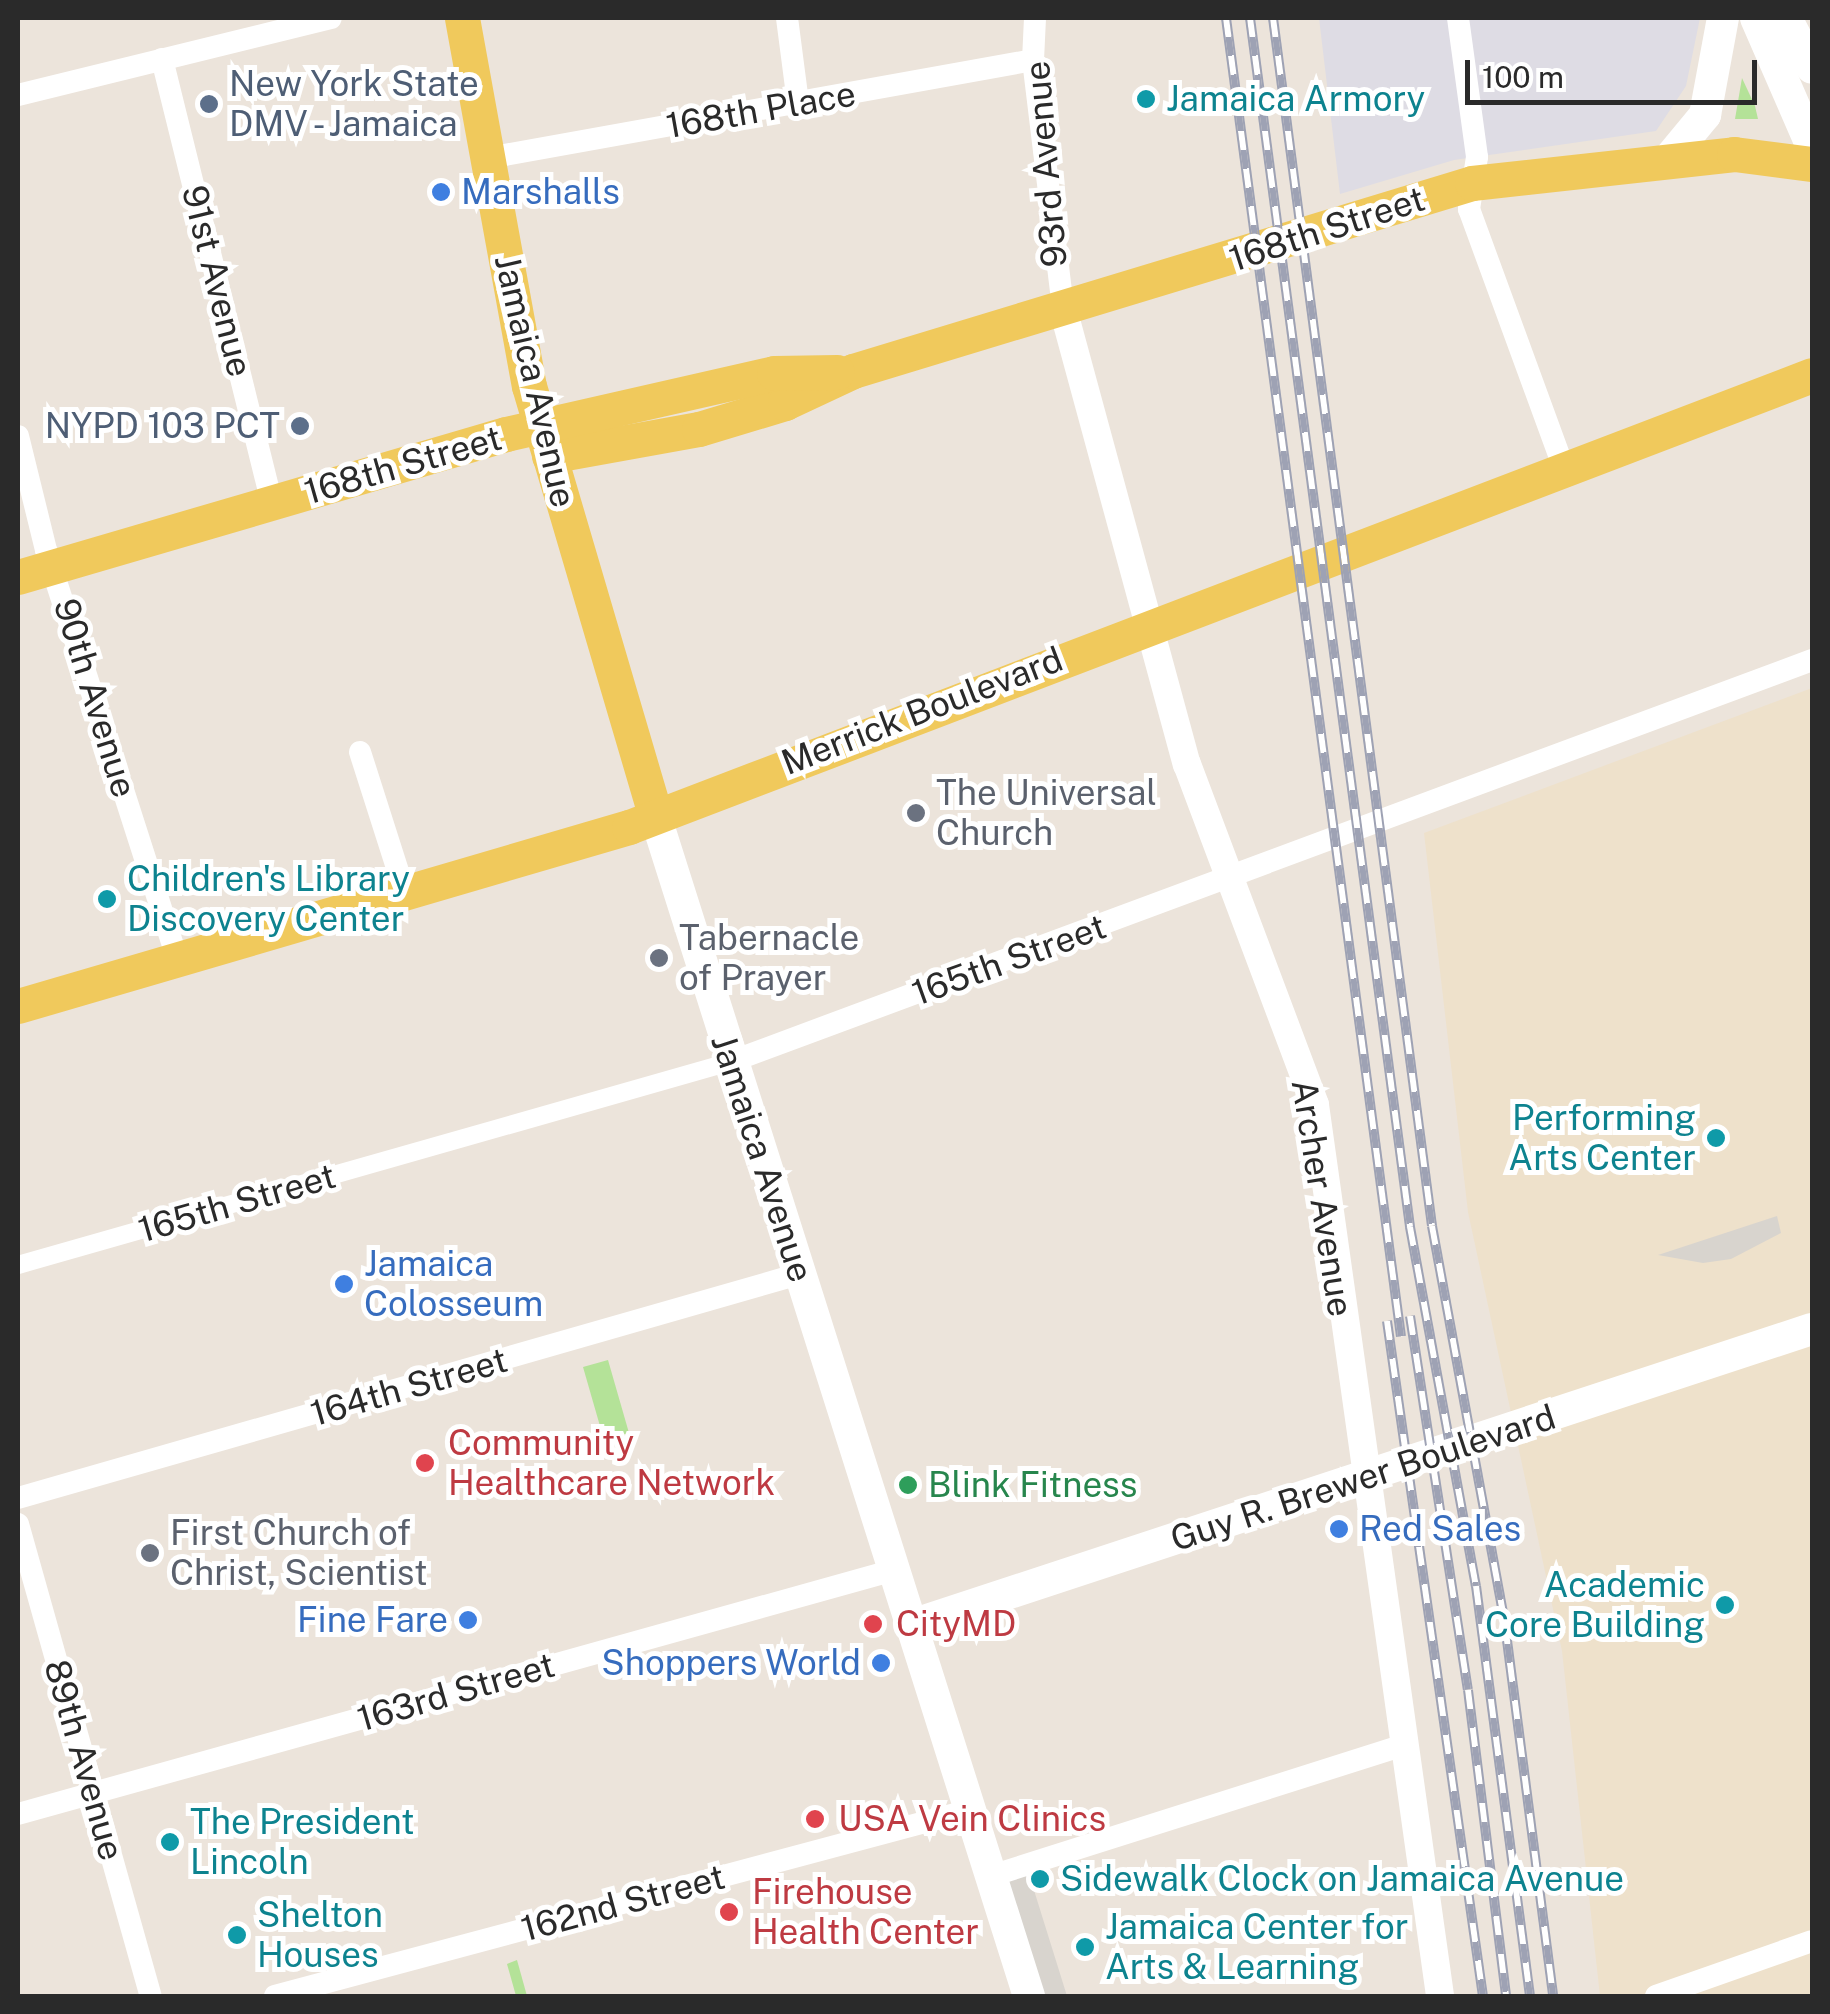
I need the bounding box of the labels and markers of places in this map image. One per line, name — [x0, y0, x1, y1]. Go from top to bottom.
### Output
place label: New York State DMV - Jamaica — [229, 63, 479, 145]
place label: Jamaica Armory — [1166, 78, 1425, 120]
marker: Jamaica Armory — [1135, 88, 1157, 110]
marker: New York State DMV - Jamaica — [198, 93, 220, 115]
place label: Marshalls — [461, 171, 620, 213]
marker: Marshalls — [430, 181, 452, 203]
place label: NYPD 103 PCT — [45, 405, 280, 447]
marker: NYPD 103 PCT — [289, 415, 311, 437]
place label: The Universal Church — [936, 772, 1157, 854]
marker: The Universal Church — [905, 802, 927, 824]
place label: Children's Library Discovery Center — [127, 858, 410, 940]
marker: Children's Library Discovery Center — [96, 888, 118, 910]
place label: Tabernacle of Prayer — [679, 917, 859, 999]
marker: Tabernacle of Prayer — [648, 947, 670, 969]
place label: Performing Arts Center — [1508, 1097, 1696, 1179]
marker: Performing Arts Center — [1705, 1127, 1727, 1149]
place label: Jamaica Colosseum — [364, 1243, 543, 1325]
marker: Jamaica Colosseum — [333, 1273, 355, 1295]
place label: Community Healthcare Network — [448, 1422, 775, 1504]
marker: Community Healthcare Network — [412, 1450, 438, 1476]
place label: Blink Fitness — [928, 1464, 1137, 1506]
marker: Blink Fitness — [897, 1474, 919, 1496]
place label: Red Sales — [1359, 1508, 1521, 1550]
place label: First Church of Christ, Scientist — [170, 1512, 428, 1594]
marker: Red Sales — [1328, 1518, 1350, 1540]
marker: First Church of Christ, Scientist — [139, 1542, 161, 1564]
place label: Academic Core Building — [1485, 1564, 1705, 1646]
marker: Academic Core Building — [1714, 1594, 1736, 1616]
place label: Fine Fare — [297, 1599, 448, 1641]
place label: CityMD — [896, 1603, 1016, 1645]
marker: Fine Fare — [457, 1609, 479, 1631]
marker: CityMD — [860, 1611, 886, 1637]
place label: Shoppers World — [600, 1642, 861, 1684]
marker: Shoppers World — [870, 1652, 892, 1674]
place label: USA Vein Clinics — [838, 1798, 1107, 1840]
place label: The President Lincoln — [190, 1801, 415, 1883]
marker: USA Vein Clinics — [802, 1806, 828, 1832]
marker: The President Lincoln — [159, 1831, 181, 1853]
place label: Sidewalk Clock on Jamaica Avenue — [1060, 1858, 1625, 1900]
marker: Sidewalk Clock on Jamaica Avenue — [1029, 1868, 1051, 1890]
place label: Firehouse Health Center — [752, 1871, 979, 1953]
place label: Shelton Houses — [257, 1894, 383, 1976]
marker: Firehouse Health Center — [716, 1899, 742, 1925]
place label: Jamaica Center for Arts & Learning — [1105, 1906, 1408, 1988]
marker: Shelton Houses — [226, 1924, 248, 1946]
marker: Jamaica Center for Arts & Learning — [1074, 1936, 1096, 1958]

